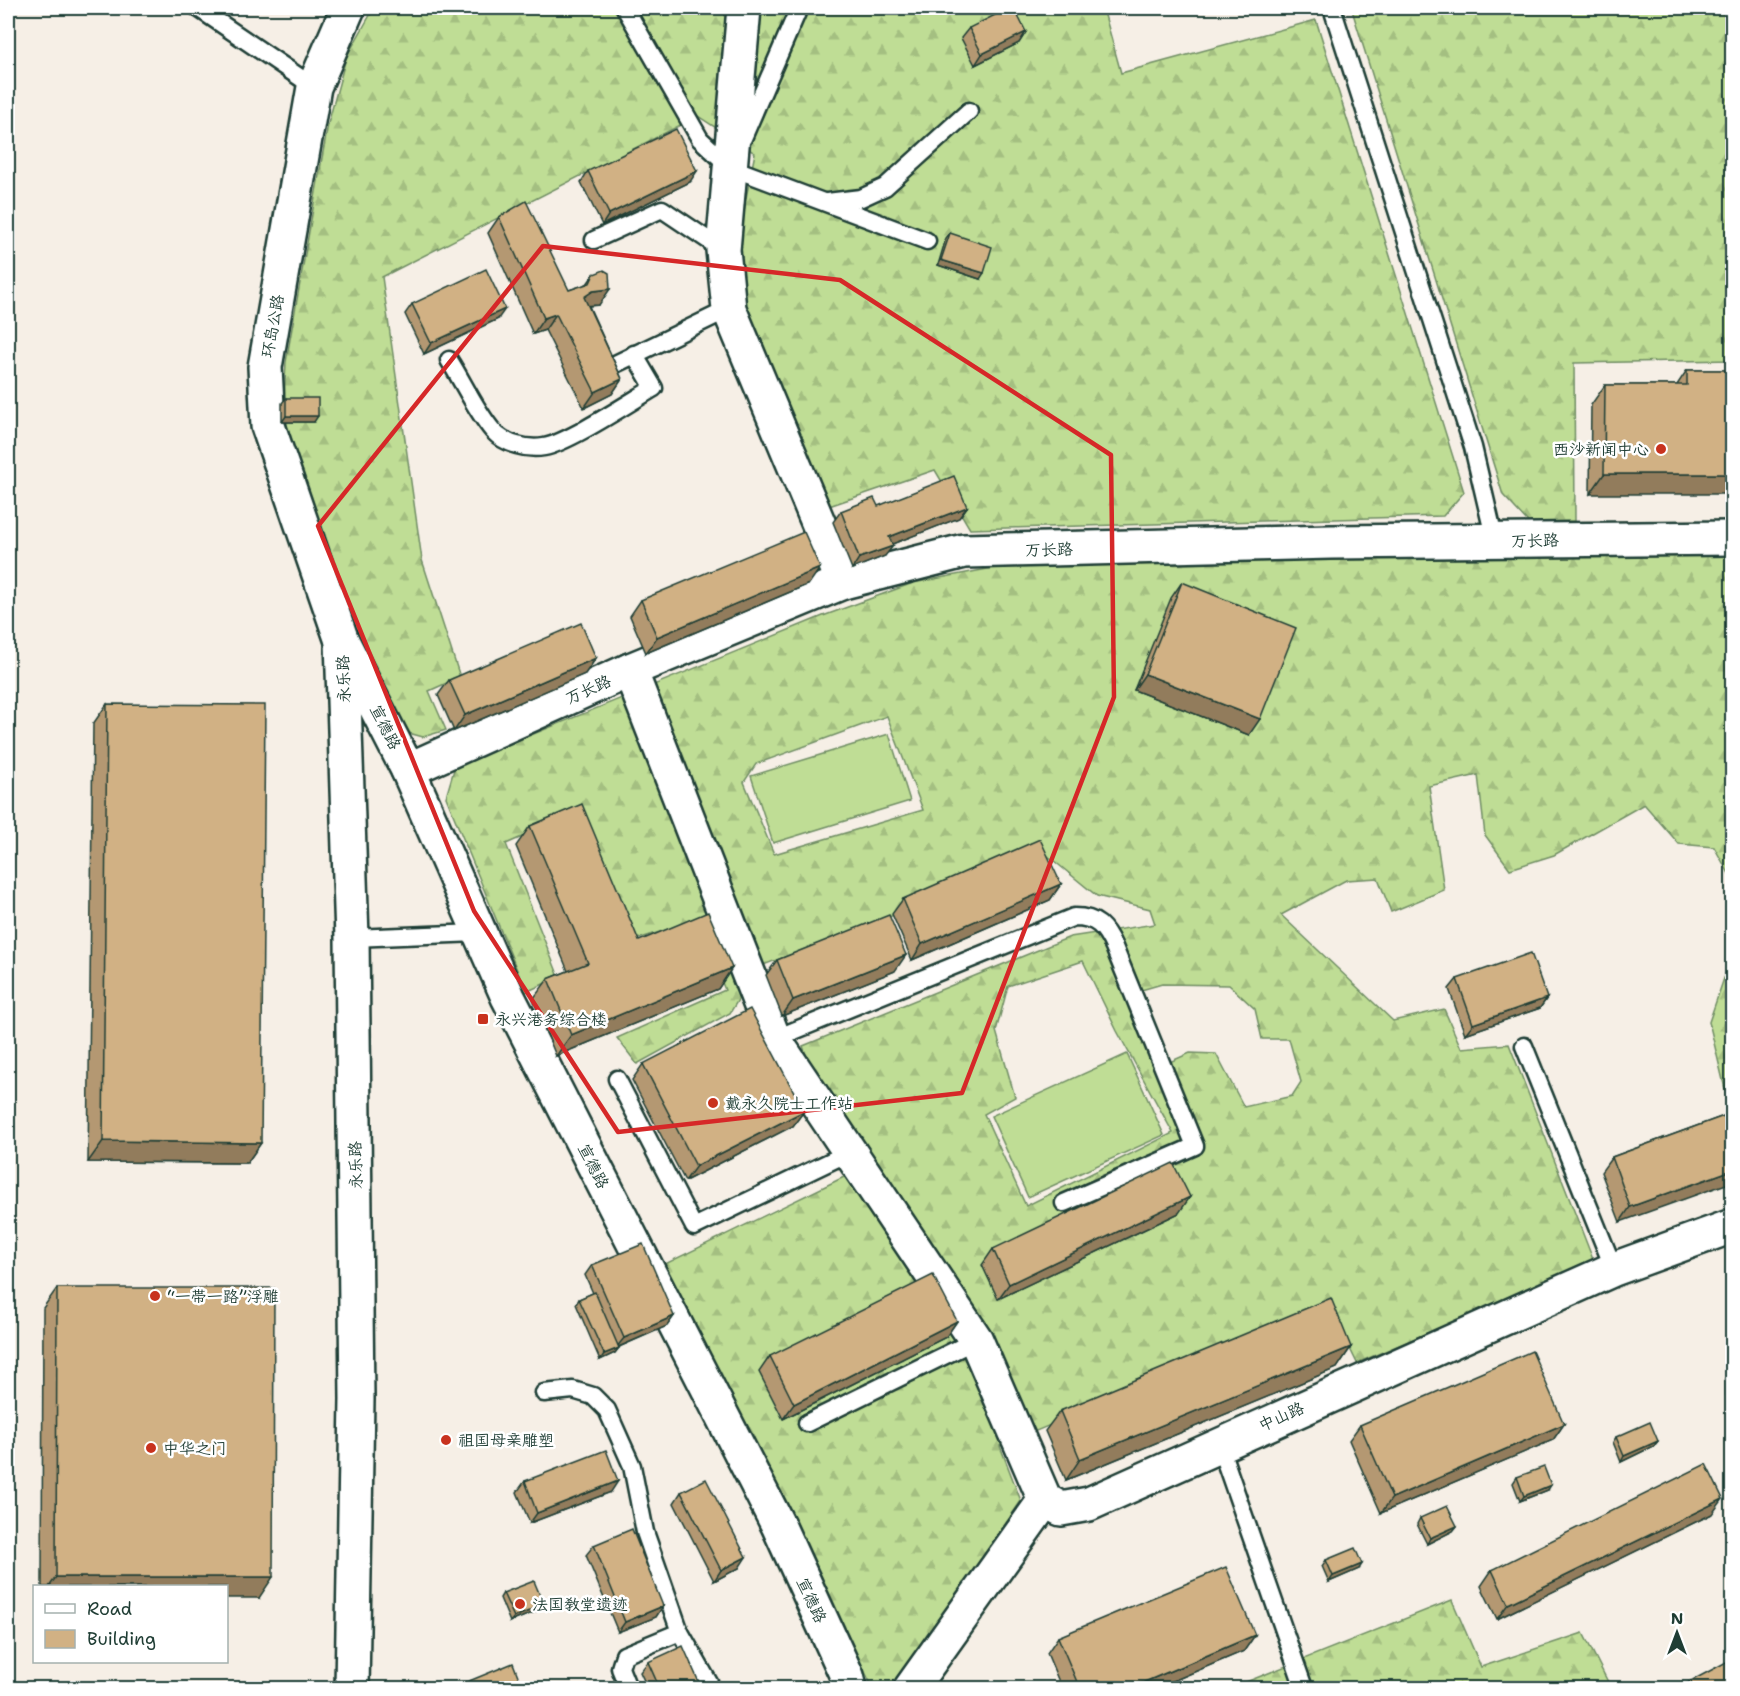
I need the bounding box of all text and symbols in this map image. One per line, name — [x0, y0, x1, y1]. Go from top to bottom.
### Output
street label: 环岛公路 — [257, 293, 288, 359]
place label: 西沙新闻中心 — [1553, 439, 1649, 460]
marker: 西沙新闻中心 — [1654, 442, 1668, 456]
street label: 万长路 — [1511, 530, 1559, 551]
street label: 万长路 — [1025, 539, 1073, 560]
street label: 永乐路 — [332, 655, 355, 703]
street label: 万长路 — [562, 670, 614, 709]
street label: 宣德路 — [365, 701, 406, 753]
place label: 永兴港务综合楼 — [495, 1009, 607, 1030]
marker: 永兴港务综合楼 — [476, 1012, 490, 1026]
place label: 戴永久院士工作站 — [725, 1093, 853, 1114]
marker: 戴永久院士工作站 — [706, 1096, 720, 1110]
street label: 宣德路 — [573, 1140, 614, 1192]
street label: 永乐路 — [345, 1141, 366, 1189]
place label: “一带一路”浮雕 — [167, 1286, 279, 1307]
marker: “一带一路”浮雕 — [148, 1289, 162, 1303]
street label: 中山路 — [1255, 1397, 1307, 1436]
place label: 祖国母亲雕塑 — [458, 1430, 554, 1451]
marker: 祖国母亲雕塑 — [439, 1433, 453, 1447]
place label: 中华之门 — [163, 1438, 227, 1459]
marker: 中华之门 — [144, 1441, 158, 1455]
street label: 宣德路 — [792, 1574, 831, 1626]
legend — [33, 1585, 228, 1663]
place label: 法国教堂遗迹 — [532, 1594, 628, 1615]
text: Road — [87, 1597, 132, 1621]
marker: 法国教堂遗迹 — [513, 1597, 527, 1611]
north arrow — [1647, 1603, 1707, 1663]
text: N — [1671, 1608, 1683, 1629]
text: Building — [87, 1627, 156, 1651]

